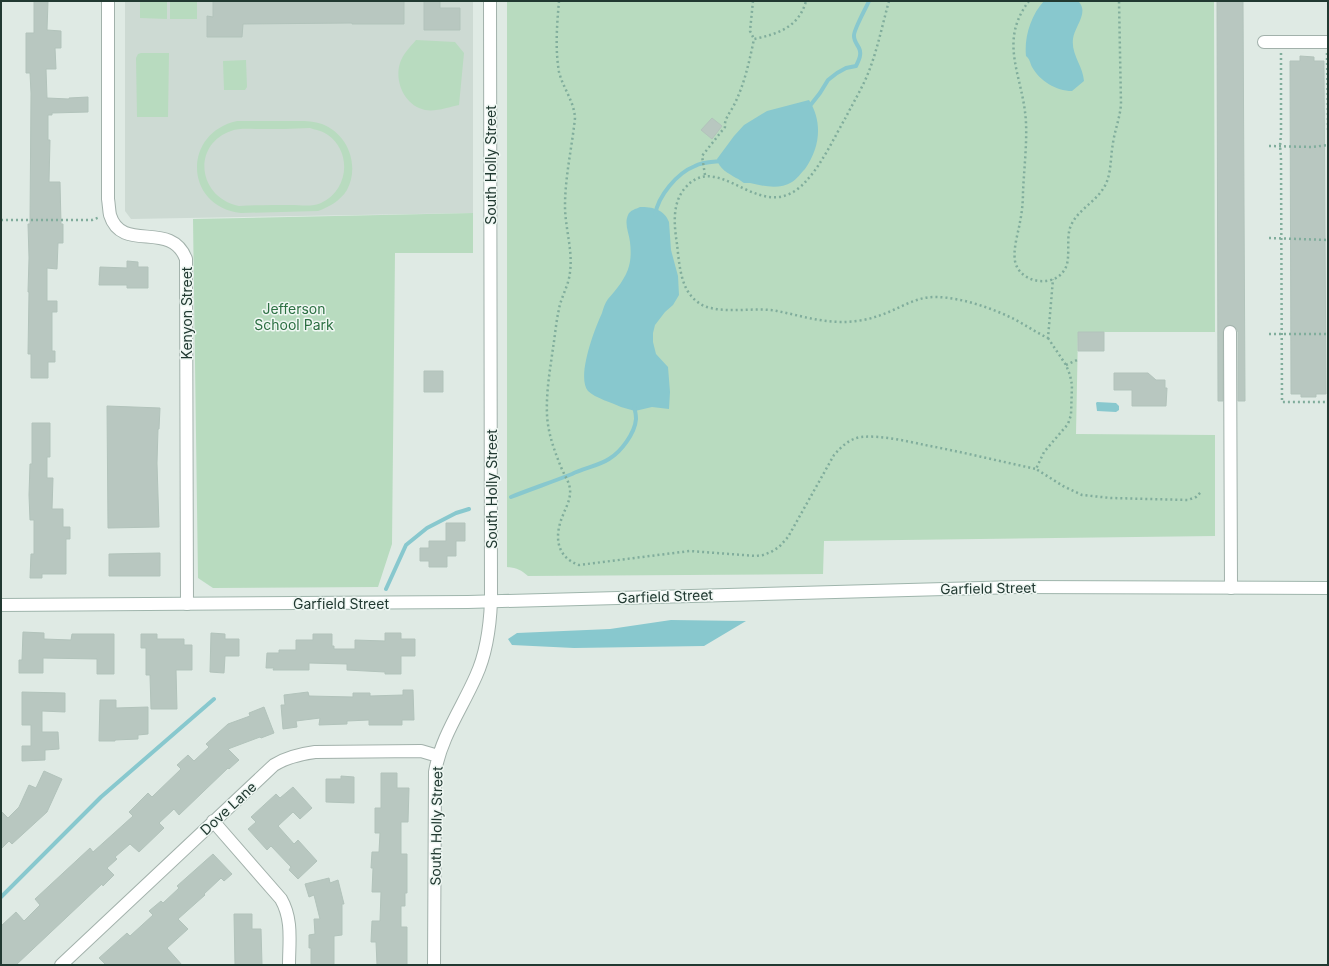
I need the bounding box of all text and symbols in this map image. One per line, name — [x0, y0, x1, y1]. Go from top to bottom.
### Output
street label: South Holly Street — [482, 105, 499, 225]
street label: Kenyon Street — [178, 266, 195, 359]
park label: Jefferson School Park — [254, 300, 334, 333]
street label: South Holly Street — [483, 429, 500, 549]
street label: Garfield Street — [940, 579, 1037, 597]
street label: Garfield Street — [617, 586, 714, 606]
street label: Garfield Street — [293, 595, 389, 612]
street label: South Holly Street — [426, 766, 446, 886]
street label: Dove Lane — [197, 778, 259, 838]

